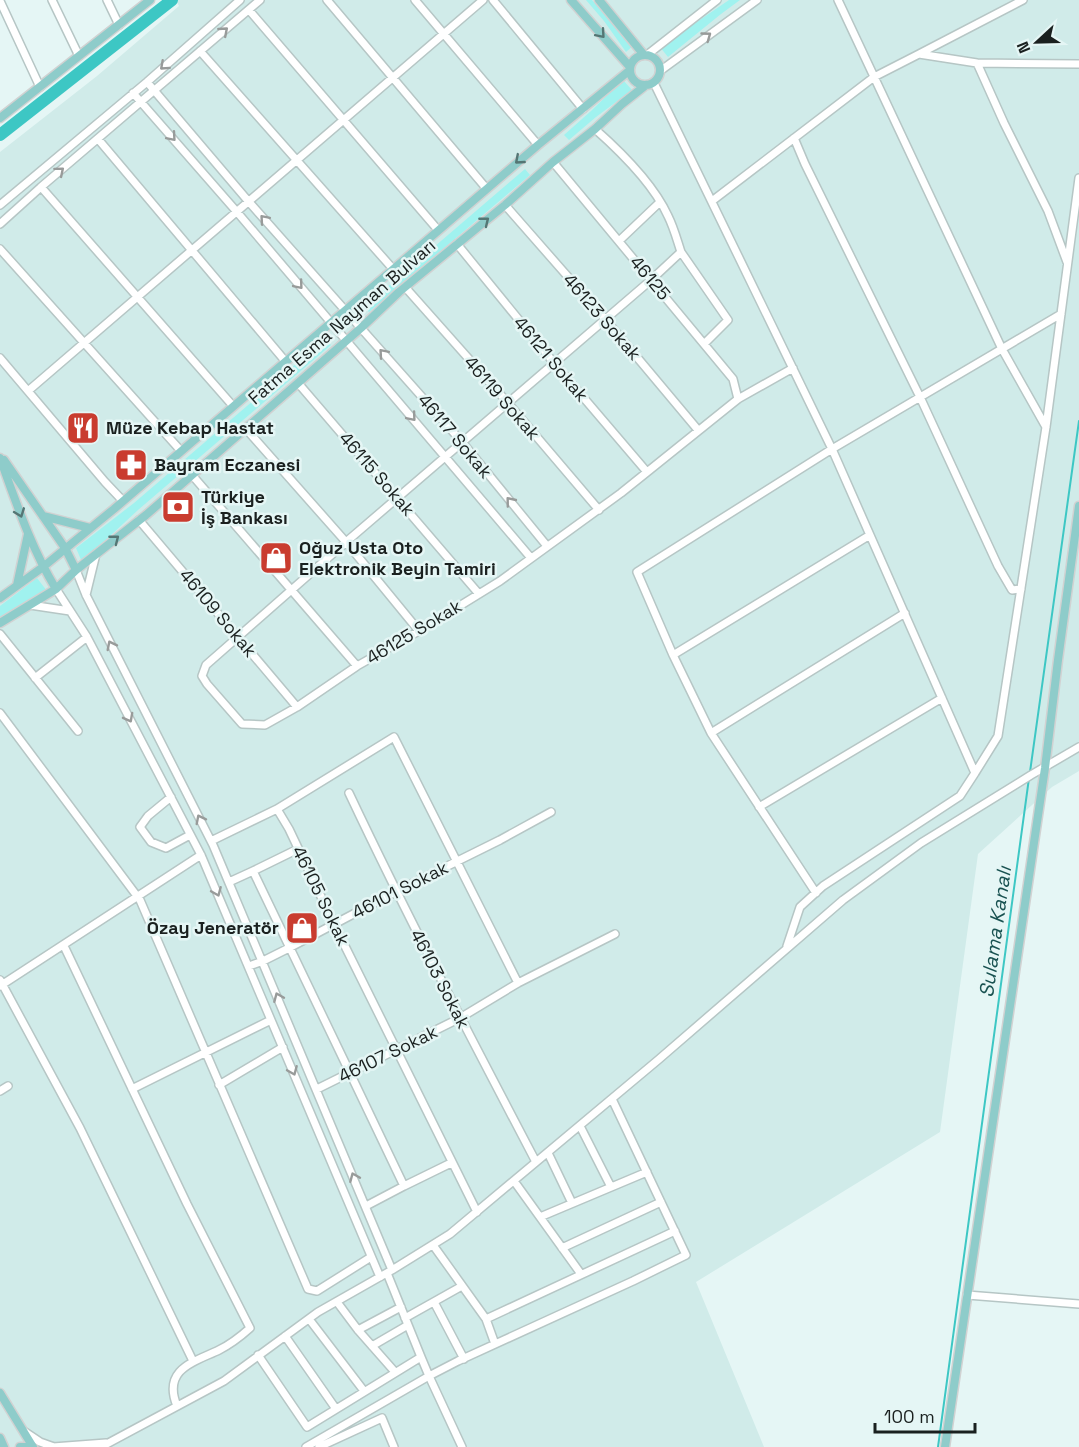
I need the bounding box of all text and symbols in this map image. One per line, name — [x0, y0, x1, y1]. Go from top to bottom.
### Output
north arrow — [1007, 12, 1067, 72]
one-way arrow — [217, 27, 228, 38]
one-way arrow — [593, 27, 604, 38]
one-way arrow — [701, 32, 712, 43]
text: N — [1012, 39, 1035, 56]
one-way arrow — [160, 59, 171, 70]
one-way arrow — [165, 130, 176, 141]
one-way arrow — [515, 153, 526, 164]
one-way arrow — [53, 168, 64, 179]
one-way arrow — [260, 215, 271, 226]
one-way arrow — [478, 217, 489, 228]
street label: Fatma Esma Nayman Bulvarı — [243, 234, 440, 409]
street label: 46125 — [625, 251, 676, 305]
street label: 46123 Sokak — [558, 268, 647, 365]
one-way arrow — [292, 278, 303, 289]
street label: 46121 Sokak — [509, 311, 594, 406]
one-way arrow — [379, 349, 390, 360]
street label: 46119 Sokak — [459, 351, 546, 445]
street label: 46117 Sokak — [413, 389, 498, 483]
restaurant icon: Müze Kebap Hastat — [65, 410, 101, 446]
one-way arrow — [404, 410, 415, 421]
place label: Müze Kebap Hastat — [106, 416, 274, 439]
street label: 46115 Sokak — [334, 427, 420, 521]
pharmacy icon: Bayram Eczanesi — [113, 447, 149, 483]
place label: Bayram Eczanesi — [154, 453, 300, 476]
place label: Türkiye İş Bankası — [201, 485, 288, 529]
bank icon: Türkiye İş Bankası — [160, 489, 196, 525]
one-way arrow — [506, 497, 517, 508]
one-way arrow — [13, 507, 26, 517]
one-way arrow — [108, 536, 119, 547]
place label: Oğuz Usta Oto Elektronik Beyin Tamiri — [299, 536, 496, 580]
shop icon: Oğuz Usta Oto Elektronik Beyin Tamiri — [258, 540, 294, 576]
street label: 46109 Sokak — [175, 564, 262, 662]
street label: 46125 Sokak — [362, 594, 466, 669]
one-way arrow — [107, 641, 118, 652]
one-way arrow — [122, 711, 133, 722]
one-way arrow — [196, 815, 207, 825]
street label: 46105 Sokak — [287, 842, 356, 950]
street label: 46101 Sokak — [348, 855, 452, 924]
water label: Sulama Kanalı — [973, 864, 1017, 999]
one-way arrow — [210, 885, 222, 896]
shop icon: Özay Jeneratör — [284, 910, 320, 946]
place label: Özay Jeneratör — [147, 916, 279, 939]
street label: 46103 Sokak — [406, 925, 475, 1033]
one-way arrow — [273, 993, 285, 1004]
street label: 46107 Sokak — [334, 1020, 441, 1087]
one-way arrow — [286, 1065, 298, 1076]
one-way arrow — [349, 1173, 361, 1184]
scale bar — [875, 1396, 976, 1434]
text: 100 m — [884, 1405, 935, 1428]

